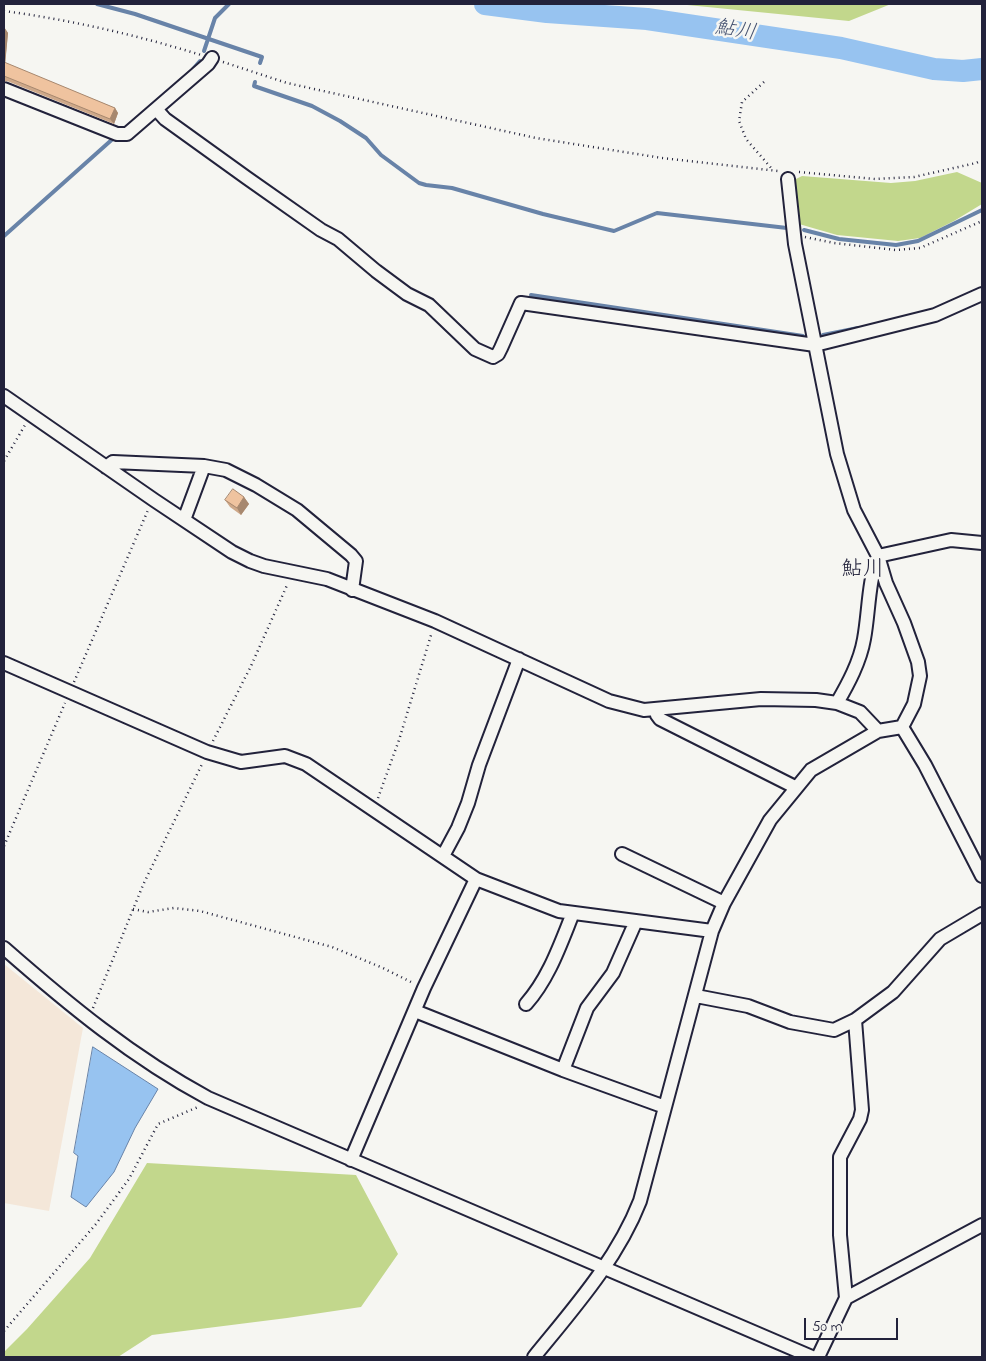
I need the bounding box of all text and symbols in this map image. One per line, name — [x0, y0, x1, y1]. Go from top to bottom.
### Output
water label: 鮎川 — [712, 16, 758, 48]
district label: 鮎川 — [841, 558, 885, 584]
scale bar — [806, 1308, 900, 1340]
text: 50 m — [812, 1316, 842, 1338]

